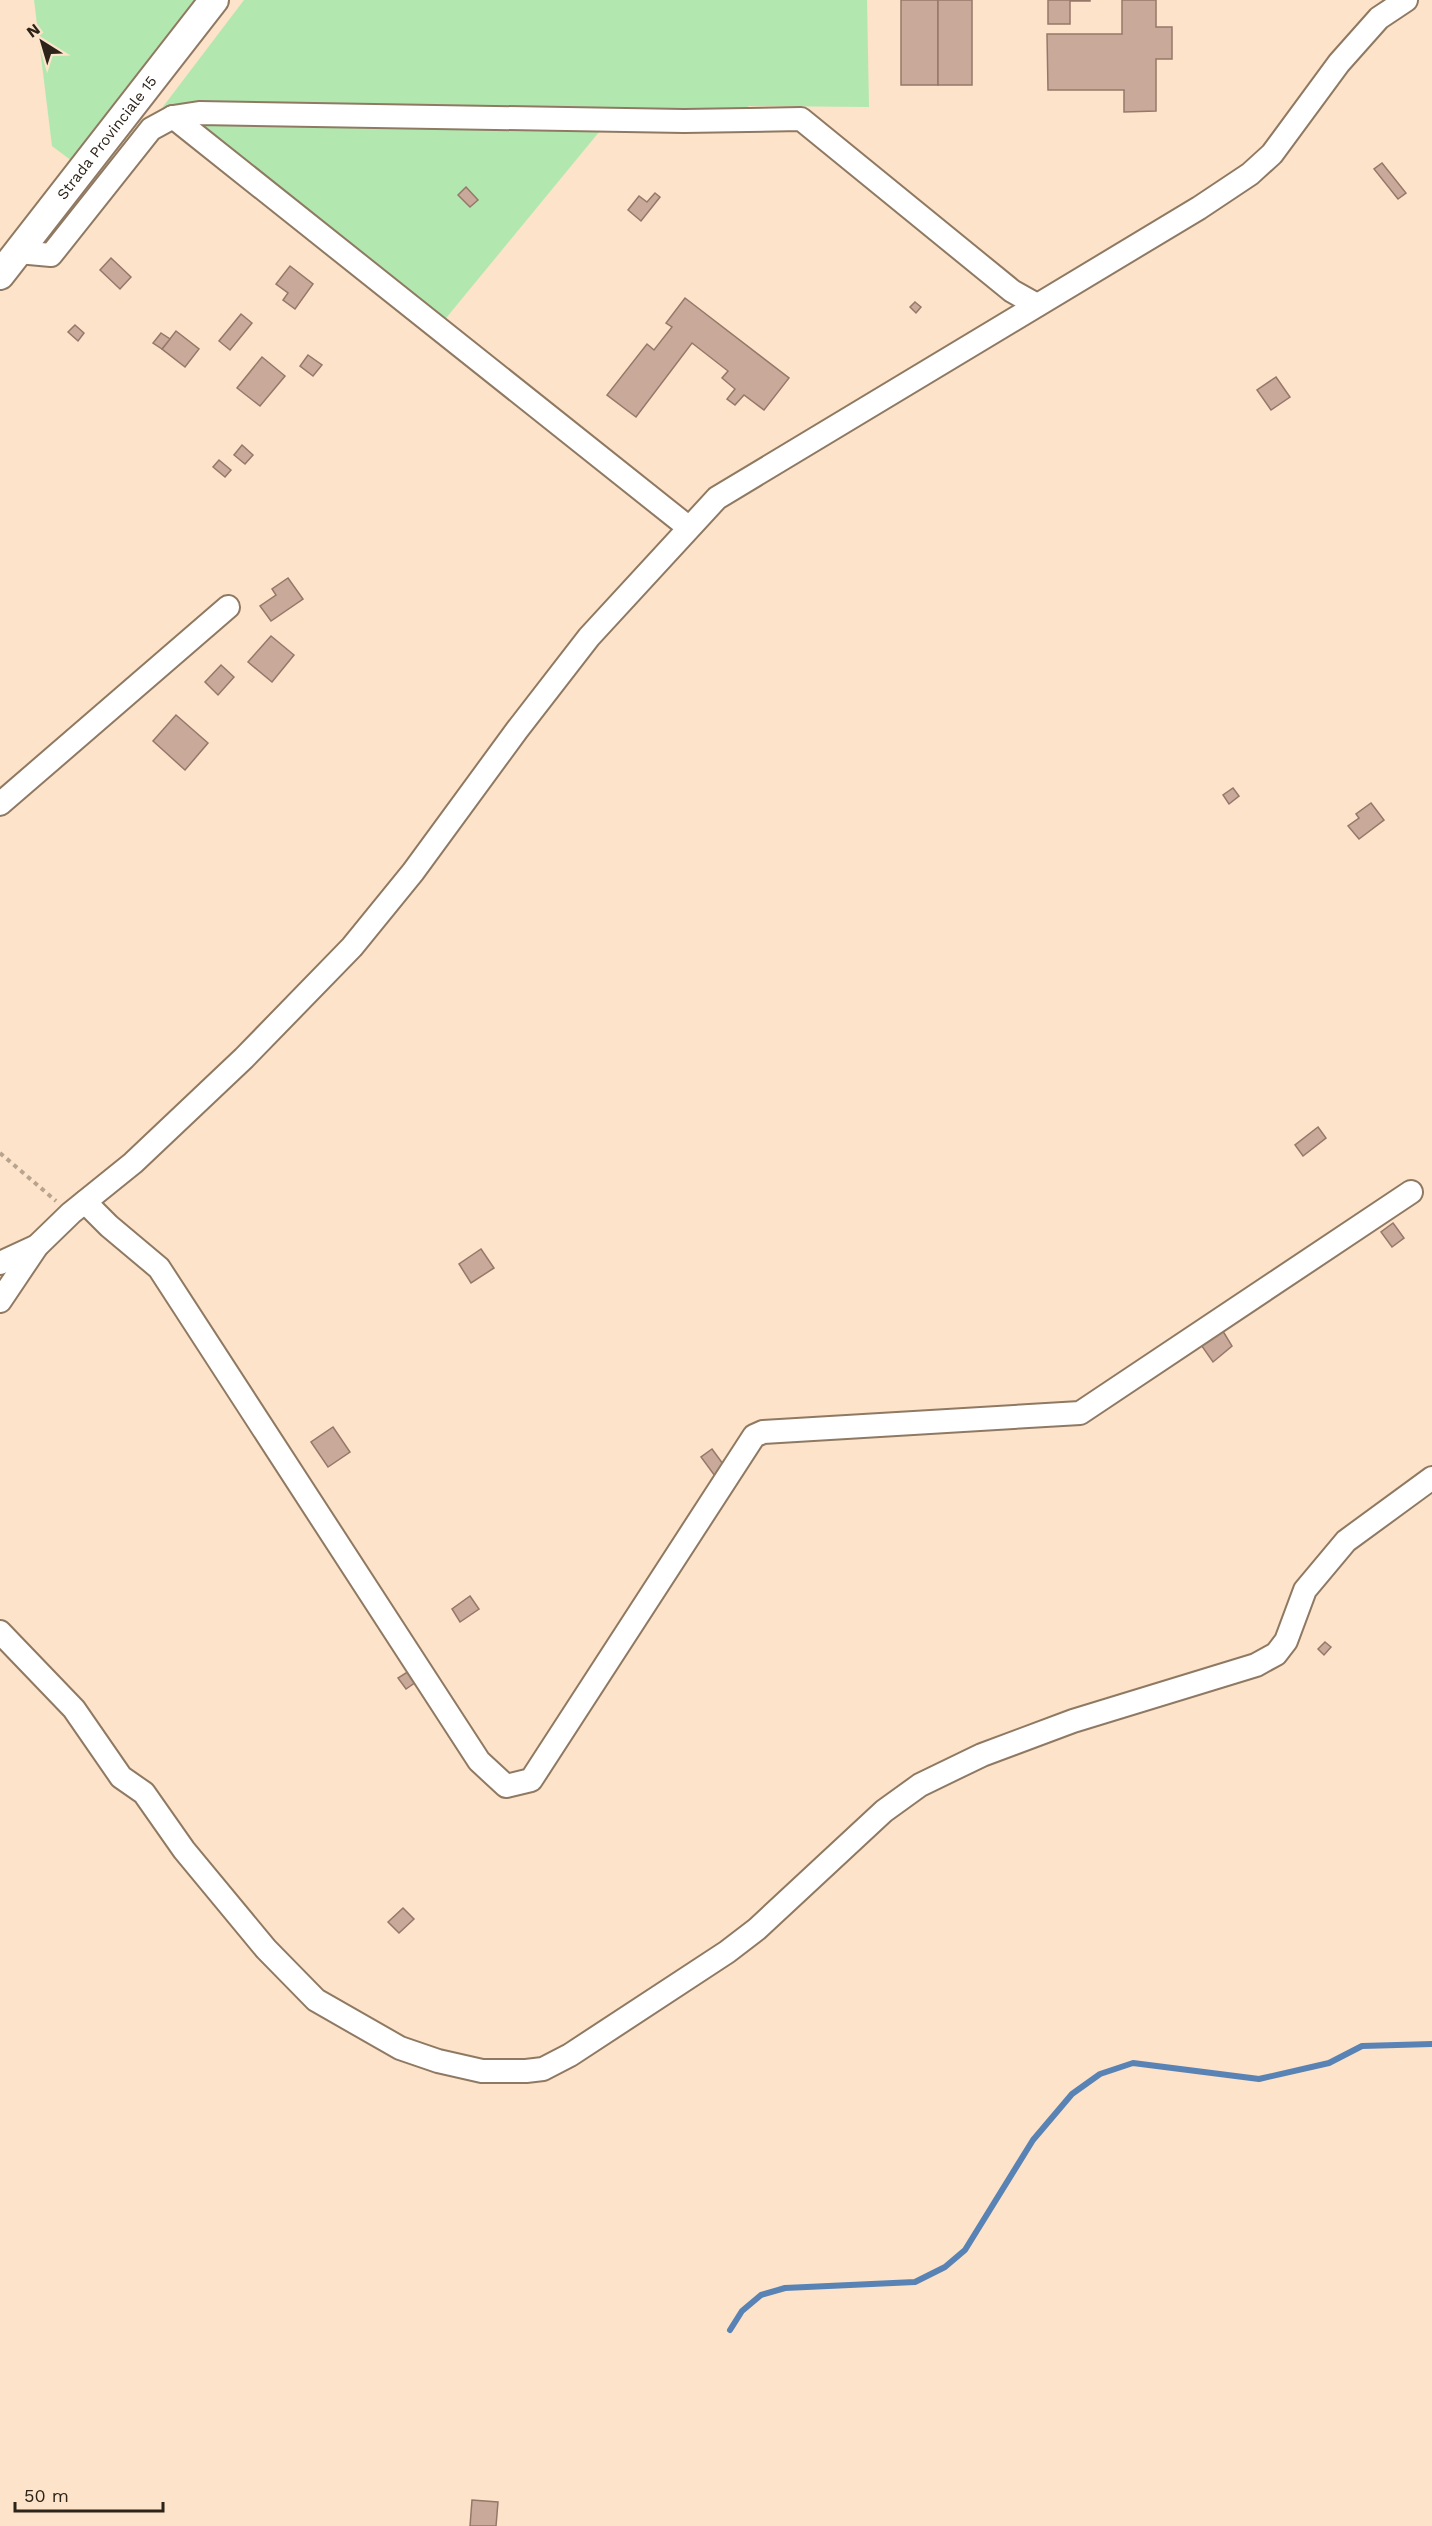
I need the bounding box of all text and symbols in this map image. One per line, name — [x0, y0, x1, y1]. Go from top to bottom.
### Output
north arrow — [12, 12, 72, 72]
text: N — [23, 19, 44, 42]
street label: Strada Provinciale 15 — [53, 72, 161, 203]
scale bar — [15, 2475, 164, 2513]
text: 50 m — [24, 2485, 69, 2506]

